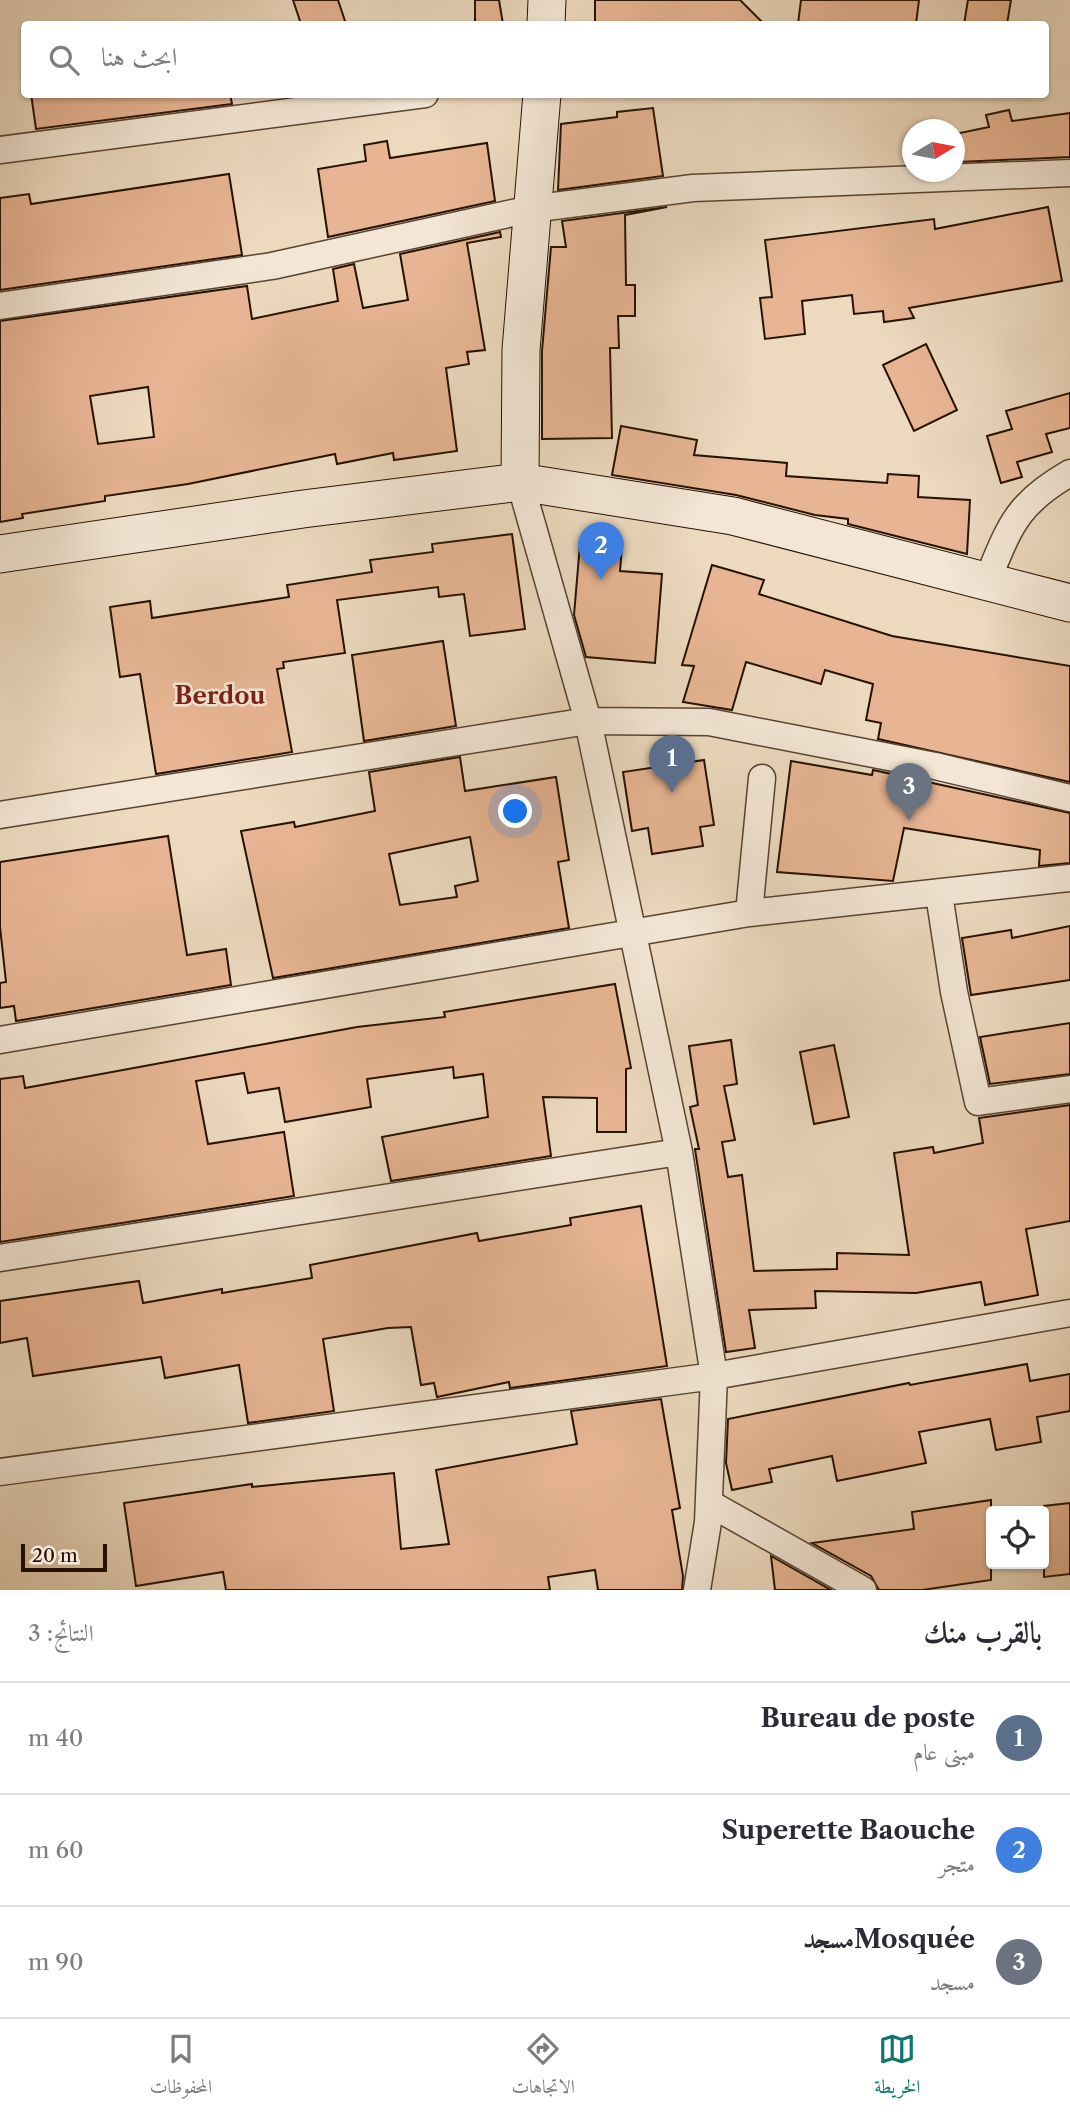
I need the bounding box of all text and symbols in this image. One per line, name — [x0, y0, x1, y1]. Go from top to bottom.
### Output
search box — [21, 21, 1049, 98]
icon: search — [45, 41, 83, 79]
text: ابحث هنا — [101, 41, 177, 73]
north arrow — [902, 119, 965, 182]
pin: 2 — [578, 522, 624, 580]
district label: Berdou — [175, 681, 265, 710]
pin: 1 — [649, 735, 695, 793]
pin: 3 — [886, 763, 932, 821]
your location — [498, 794, 532, 828]
map controls — [986, 1506, 1049, 1569]
button: locate — [986, 1506, 1049, 1569]
scale bar — [21, 1541, 107, 1573]
text: 20 m — [32, 1544, 78, 1567]
text: بالقرب منك — [924, 1614, 1042, 1651]
text: النتائج: 3 — [28, 1619, 94, 1647]
text: Bureau de poste — [760, 1702, 975, 1734]
text: 40 m — [28, 1724, 83, 1752]
text: 1 — [1014, 1724, 1024, 1752]
text: مبنى عام — [913, 1738, 975, 1766]
text: Superette Baouche — [721, 1814, 975, 1846]
text: 60 m — [28, 1836, 84, 1864]
text: 2 — [1012, 1836, 1026, 1864]
text: متجر — [939, 1850, 975, 1878]
text: Mosquéeمسجد — [803, 1923, 975, 1955]
text: 90 m — [28, 1948, 84, 1976]
text: 3 — [1013, 1948, 1026, 1976]
text: مسجد — [930, 1968, 975, 1996]
tab: المحفوظات — [150, 2030, 212, 2105]
tab: الاتجاهات — [511, 2030, 575, 2105]
tab: الخريطة — [874, 2030, 920, 2105]

